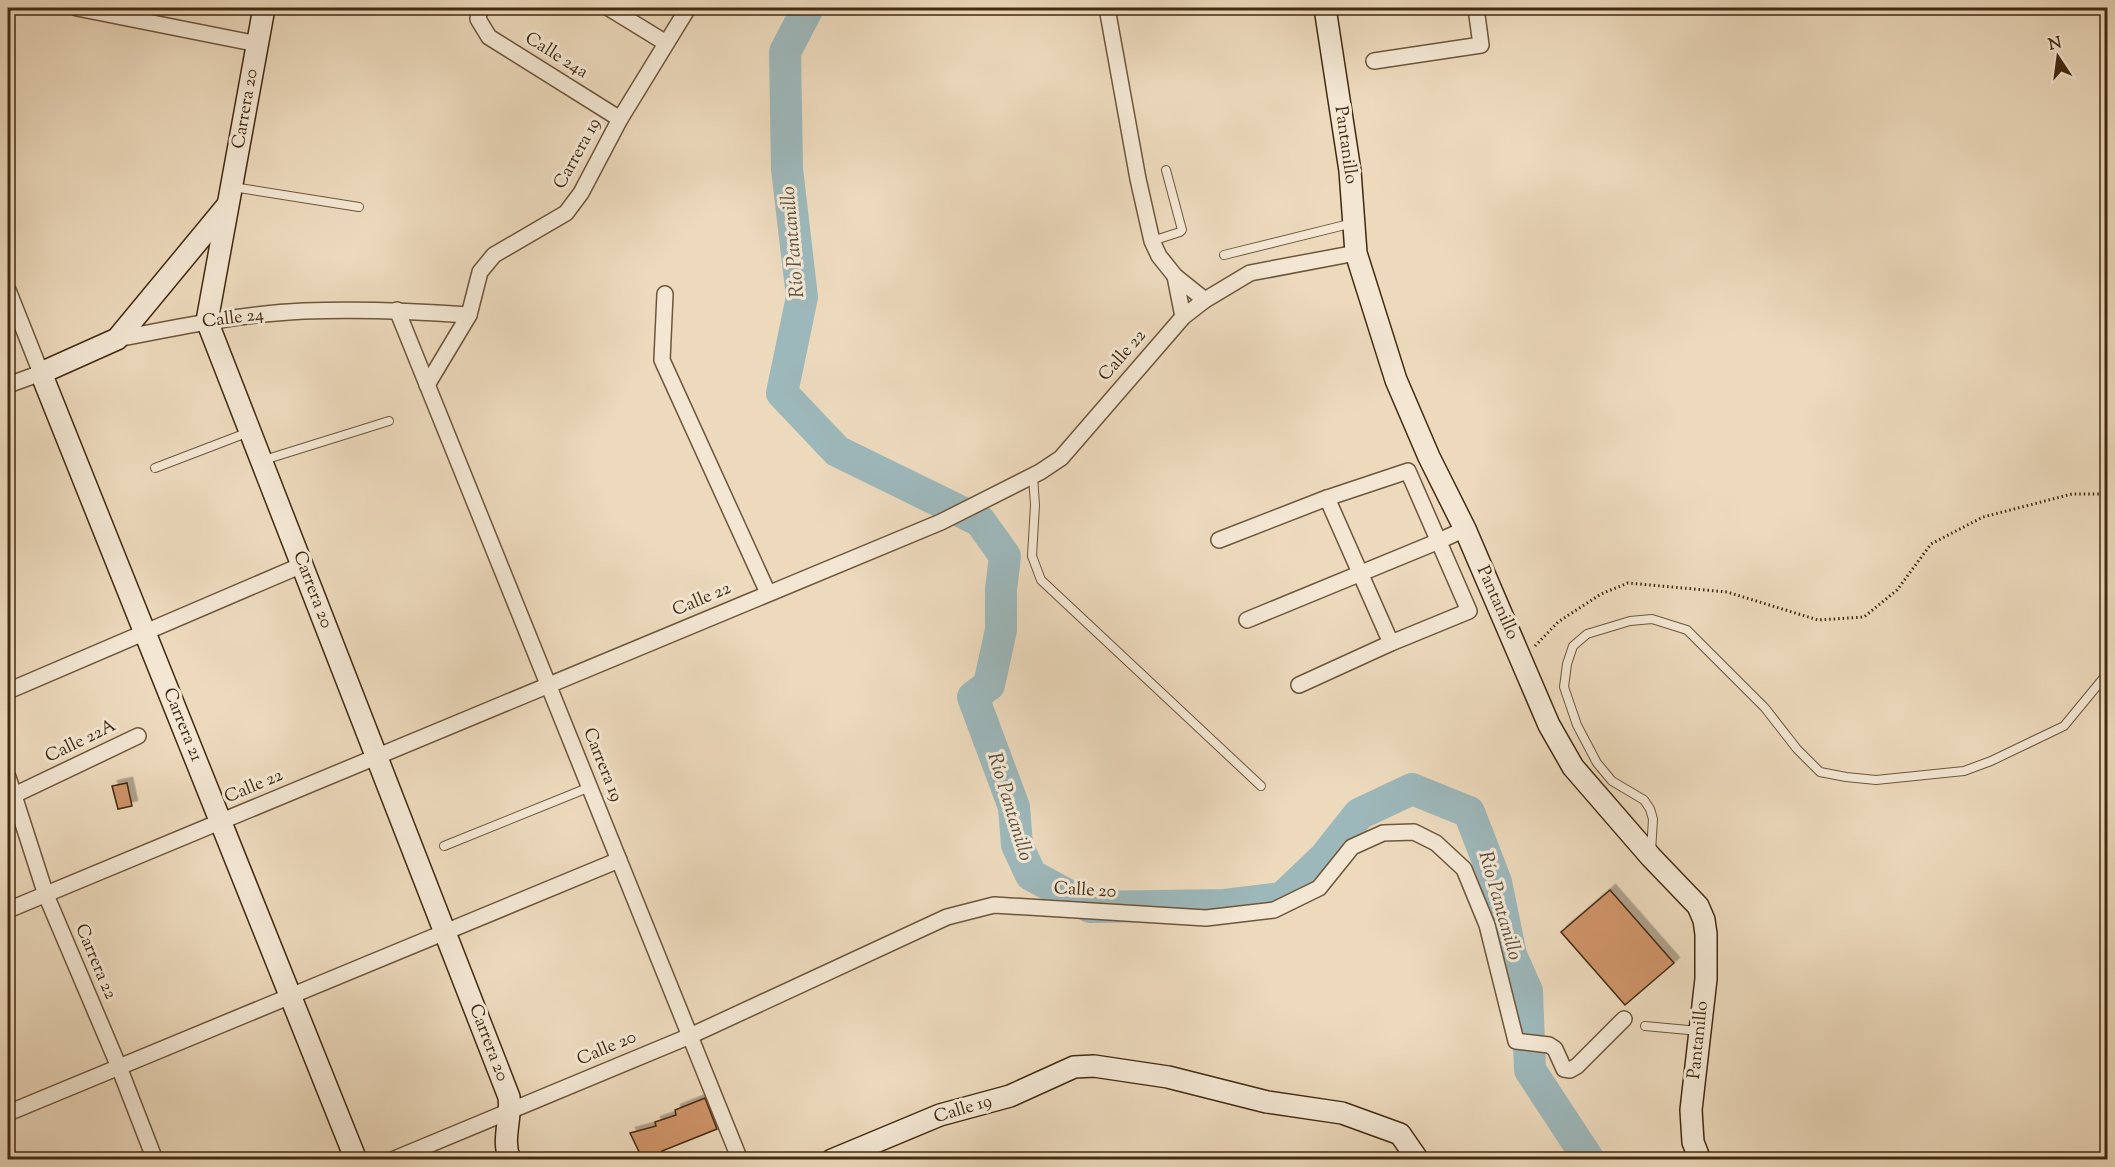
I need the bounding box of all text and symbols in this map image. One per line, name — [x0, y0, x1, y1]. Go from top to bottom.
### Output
street label: Calle 24a — [519, 26, 593, 86]
north arrow — [2028, 27, 2088, 87]
text: N — [2046, 32, 2064, 57]
street label: Carrera 20 — [226, 67, 266, 151]
street label: Pantanillo — [1327, 104, 1363, 186]
street label: Carrera 19 — [548, 113, 608, 194]
water label: Río Pantanillo — [775, 185, 813, 299]
street label: Calle 24 — [201, 302, 265, 336]
street label: Calle 22 — [1093, 324, 1153, 388]
street label: Carrera 20 — [285, 548, 339, 632]
street label: Pantanillo — [1469, 562, 1525, 644]
street label: Calle 22 — [669, 576, 736, 624]
street label: Carrera 21 — [155, 684, 209, 766]
street label: Calle 22A — [41, 713, 121, 770]
street label: Carrera 19 — [575, 724, 629, 806]
water label: Río Pantanillo — [979, 749, 1039, 865]
street label: Calle 22 — [221, 763, 288, 811]
water label: Río Pantanillo — [1470, 848, 1528, 964]
street label: Calle 20 — [1053, 876, 1117, 906]
street label: Carrera 22 — [67, 920, 123, 1004]
street label: Pantanillo — [1682, 999, 1716, 1080]
street label: Carrera 20 — [461, 1001, 515, 1085]
street label: Calle 20 — [573, 1025, 641, 1073]
street label: Calle 19 — [931, 1089, 995, 1131]

